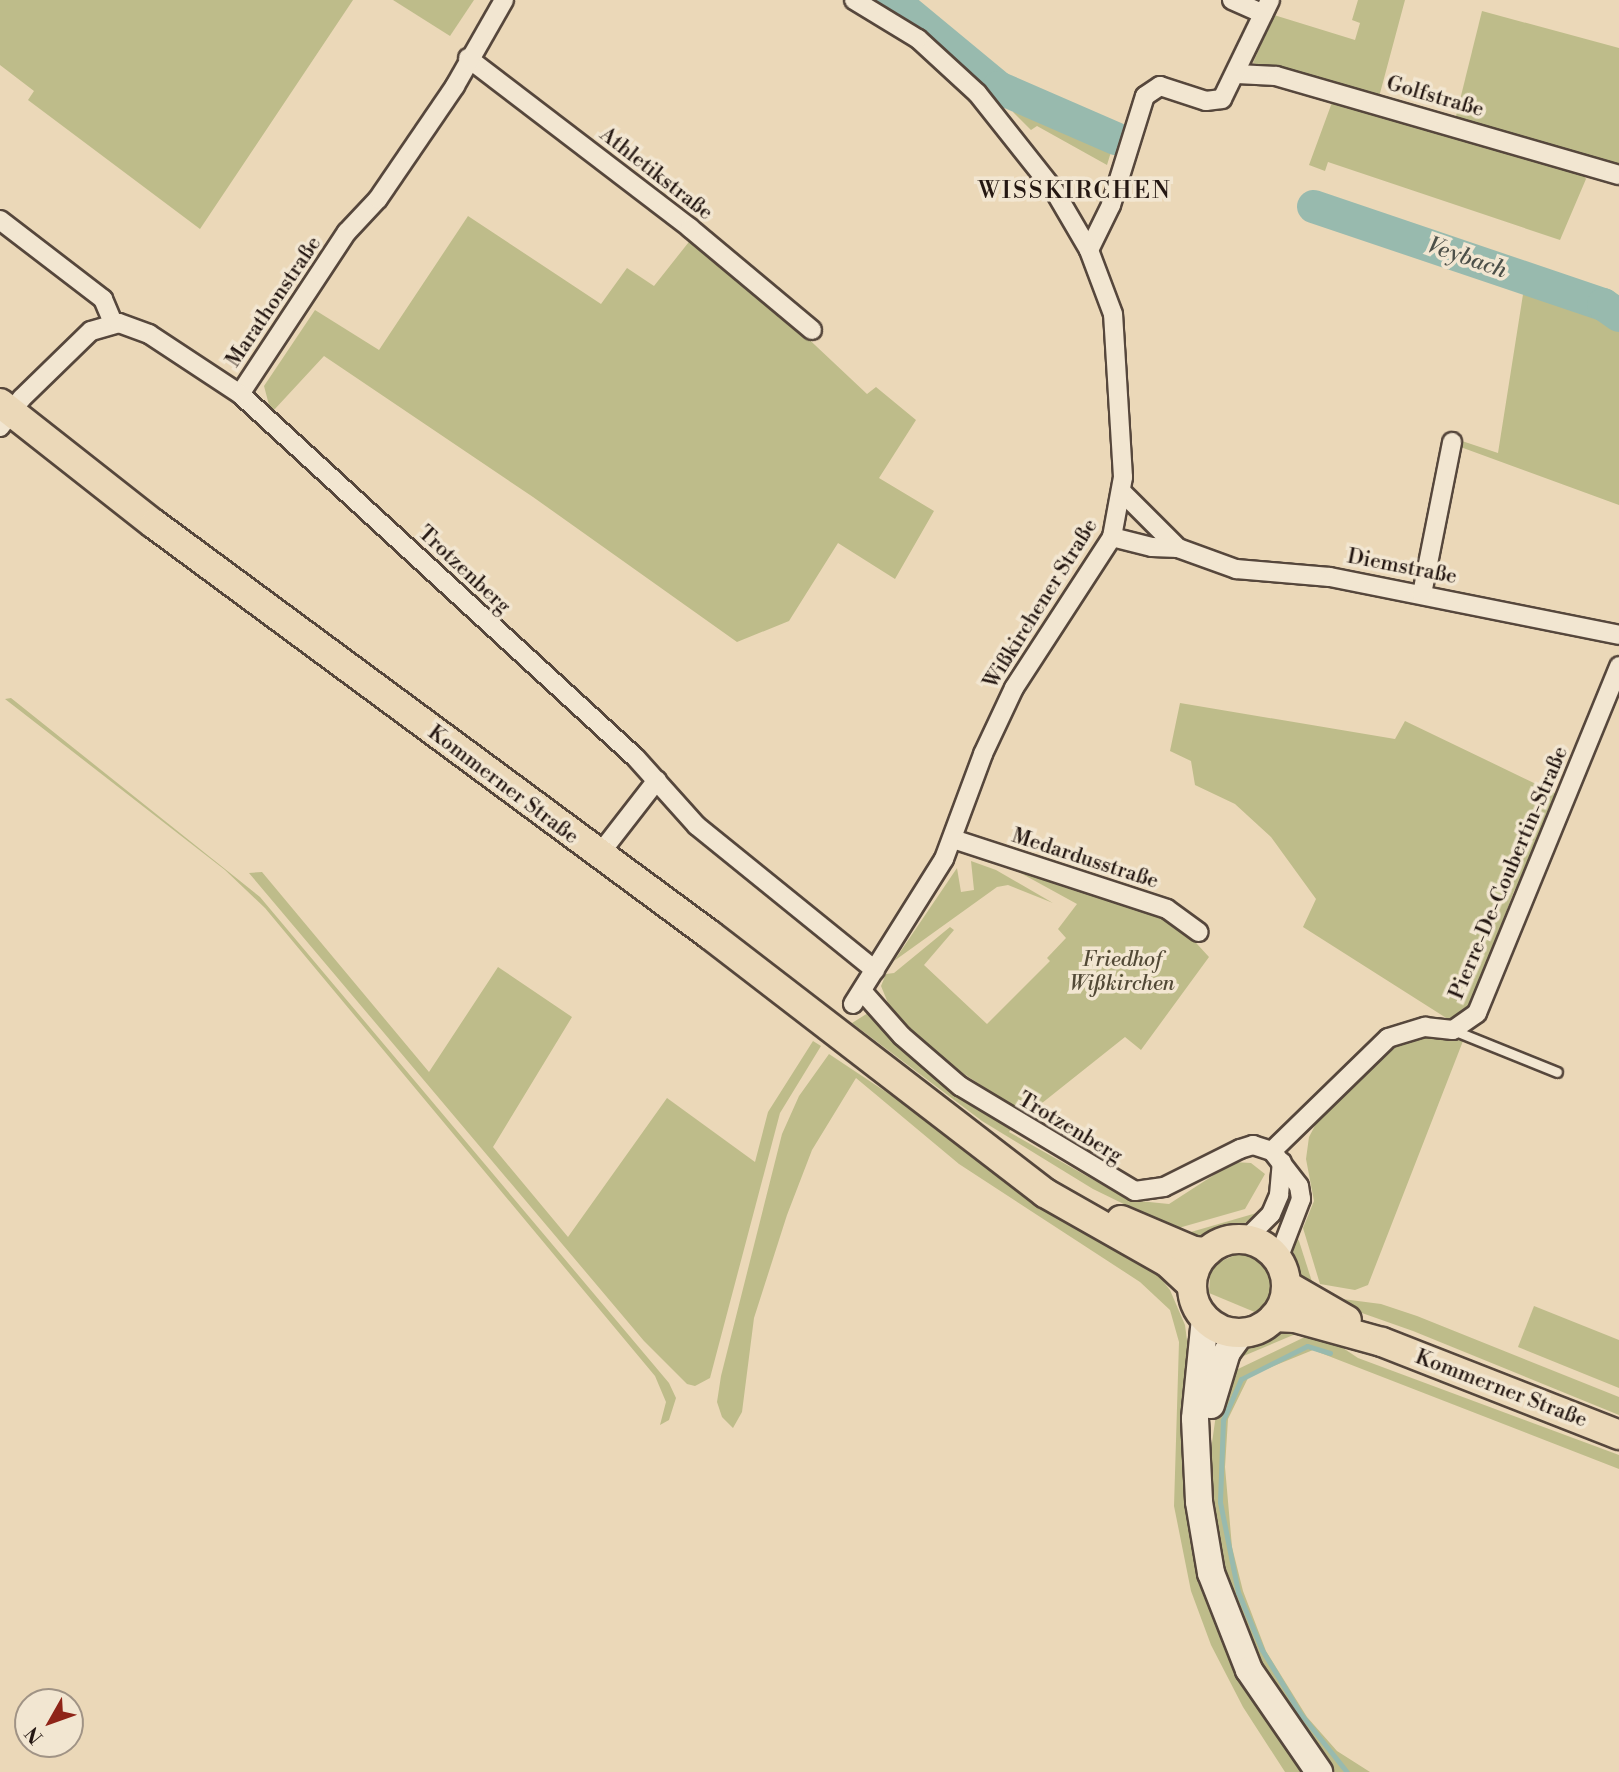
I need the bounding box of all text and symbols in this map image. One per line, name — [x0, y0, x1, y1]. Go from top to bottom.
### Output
street label: Golfstraße — [1383, 71, 1487, 123]
street label: Athletikstraße — [595, 122, 717, 226]
district label: WISSKIRCHEN — [979, 178, 1171, 206]
street label: Marathonstraße — [221, 232, 327, 372]
water label: Veybach — [1424, 232, 1510, 284]
street label: Wißkirchener Straße — [979, 515, 1103, 693]
street label: Trotzenberg — [413, 521, 515, 619]
street label: Diemstraße — [1345, 544, 1459, 590]
street label: Kommerner Straße — [423, 720, 583, 850]
street label: Pierre-De-Coubertin-Straße — [1444, 743, 1574, 1003]
street label: Medardusstraße — [1009, 823, 1161, 895]
park label: Friedhof Wißkirchen — [1070, 947, 1174, 997]
street label: Trotzenberg — [1013, 1087, 1127, 1169]
street label: Kommerner Straße — [1412, 1345, 1590, 1433]
north arrow — [14, 1688, 84, 1758]
text: N — [20, 1722, 48, 1749]

